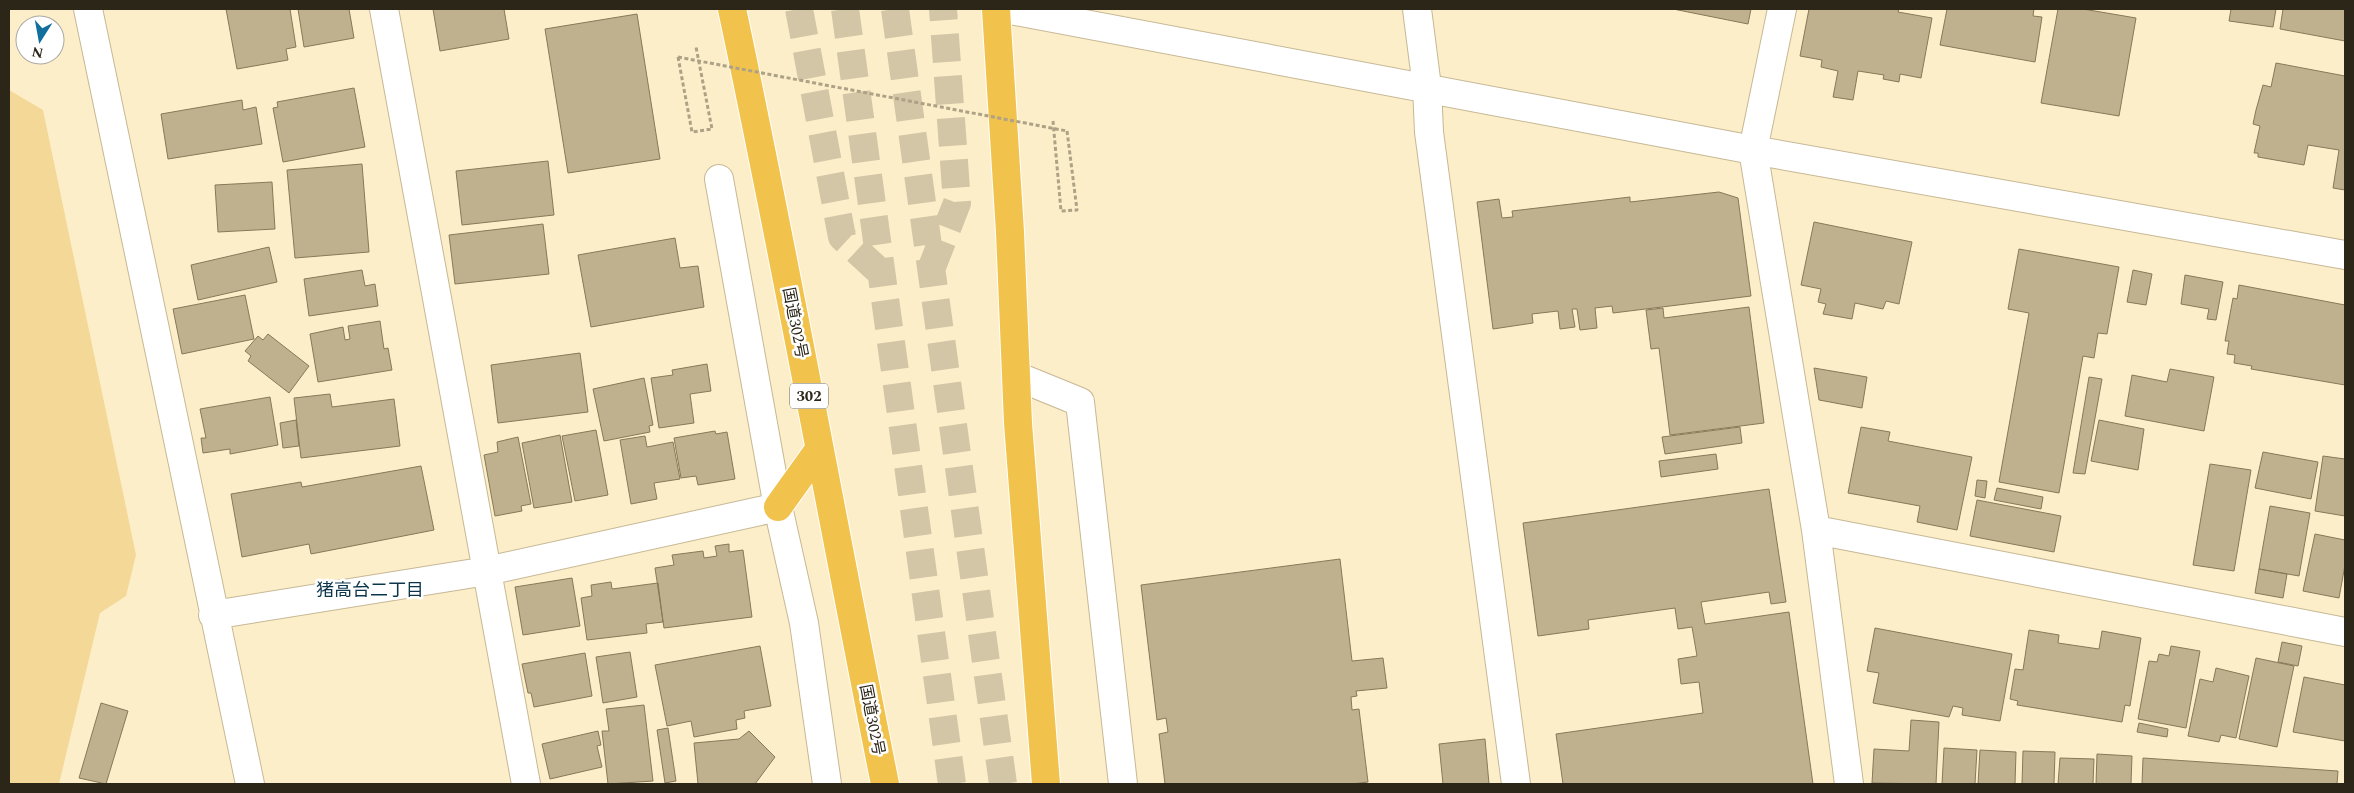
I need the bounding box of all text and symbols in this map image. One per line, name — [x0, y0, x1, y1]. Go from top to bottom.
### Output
north arrow — [15, 15, 65, 65]
text: N — [30, 41, 45, 64]
street label: 国道302号 — [776, 285, 814, 361]
road number: 302 — [790, 384, 828, 408]
district label: 猪高台二丁目 — [316, 577, 424, 604]
street label: 国道302号 — [853, 682, 891, 758]

